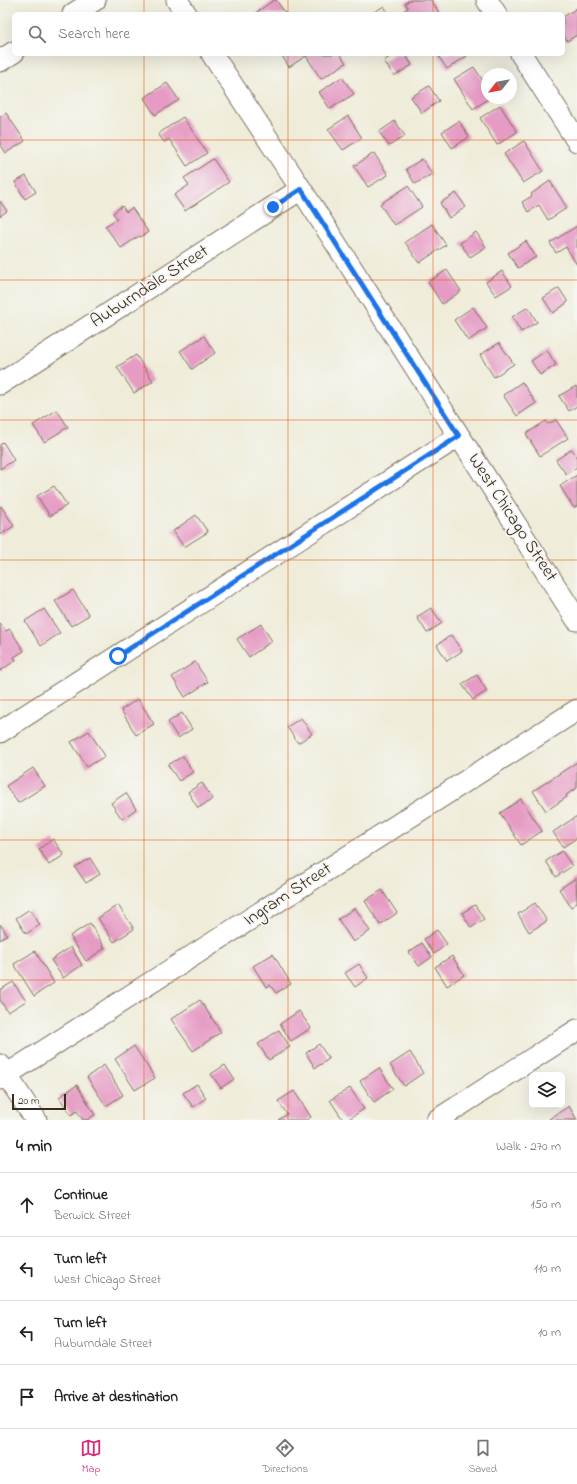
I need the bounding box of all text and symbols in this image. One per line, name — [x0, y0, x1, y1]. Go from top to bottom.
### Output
search box — [12, 12, 565, 56]
icon: search — [26, 23, 48, 45]
text: Search here — [58, 23, 130, 45]
north arrow — [481, 68, 517, 104]
route end — [264, 198, 282, 216]
street label: Auburndale Street — [86, 239, 214, 335]
street label: West Chicago Street — [460, 449, 563, 588]
route start — [109, 647, 127, 665]
street label: Ingram Street — [239, 857, 338, 934]
map controls — [529, 1072, 565, 1108]
button: layers — [529, 1072, 565, 1108]
scale bar — [12, 1092, 66, 1111]
text: 20 m — [18, 1093, 40, 1109]
text: 4 min — [16, 1134, 52, 1159]
text: Walk · 270 m — [496, 1137, 561, 1156]
text: Continue — [54, 1184, 108, 1206]
icon: ahead — [16, 1194, 38, 1216]
text: 150 m — [530, 1195, 561, 1214]
text: Berwick Street — [54, 1206, 131, 1225]
text: Turn left — [54, 1248, 107, 1270]
icon: left — [16, 1258, 38, 1280]
text: 110 m — [534, 1259, 561, 1278]
text: West Chicago Street — [54, 1270, 161, 1289]
text: Turn left — [54, 1312, 107, 1334]
icon: left — [16, 1322, 38, 1344]
text: 10 m — [538, 1323, 561, 1342]
text: Auburndale Street — [54, 1334, 152, 1353]
icon: arrive — [16, 1386, 38, 1408]
text: Arrive at destination — [54, 1386, 178, 1408]
tab: Map — [80, 1437, 102, 1477]
tab: Directions — [262, 1437, 308, 1477]
tab: Saved — [468, 1437, 497, 1477]

